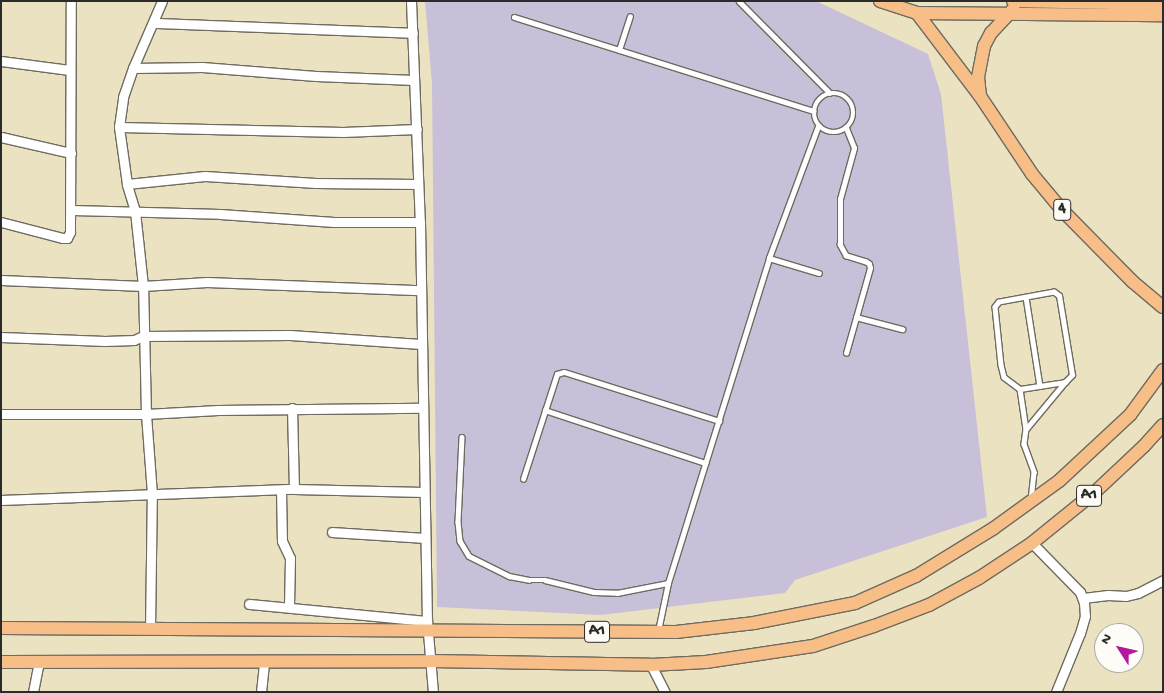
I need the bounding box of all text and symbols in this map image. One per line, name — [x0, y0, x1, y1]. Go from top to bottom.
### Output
road number: 4 — [1052, 196, 1072, 224]
road number: A1 — [1075, 482, 1103, 510]
road number: A1 — [583, 618, 611, 646]
north arrow — [1094, 623, 1144, 673]
text: N — [1098, 631, 1117, 648]

